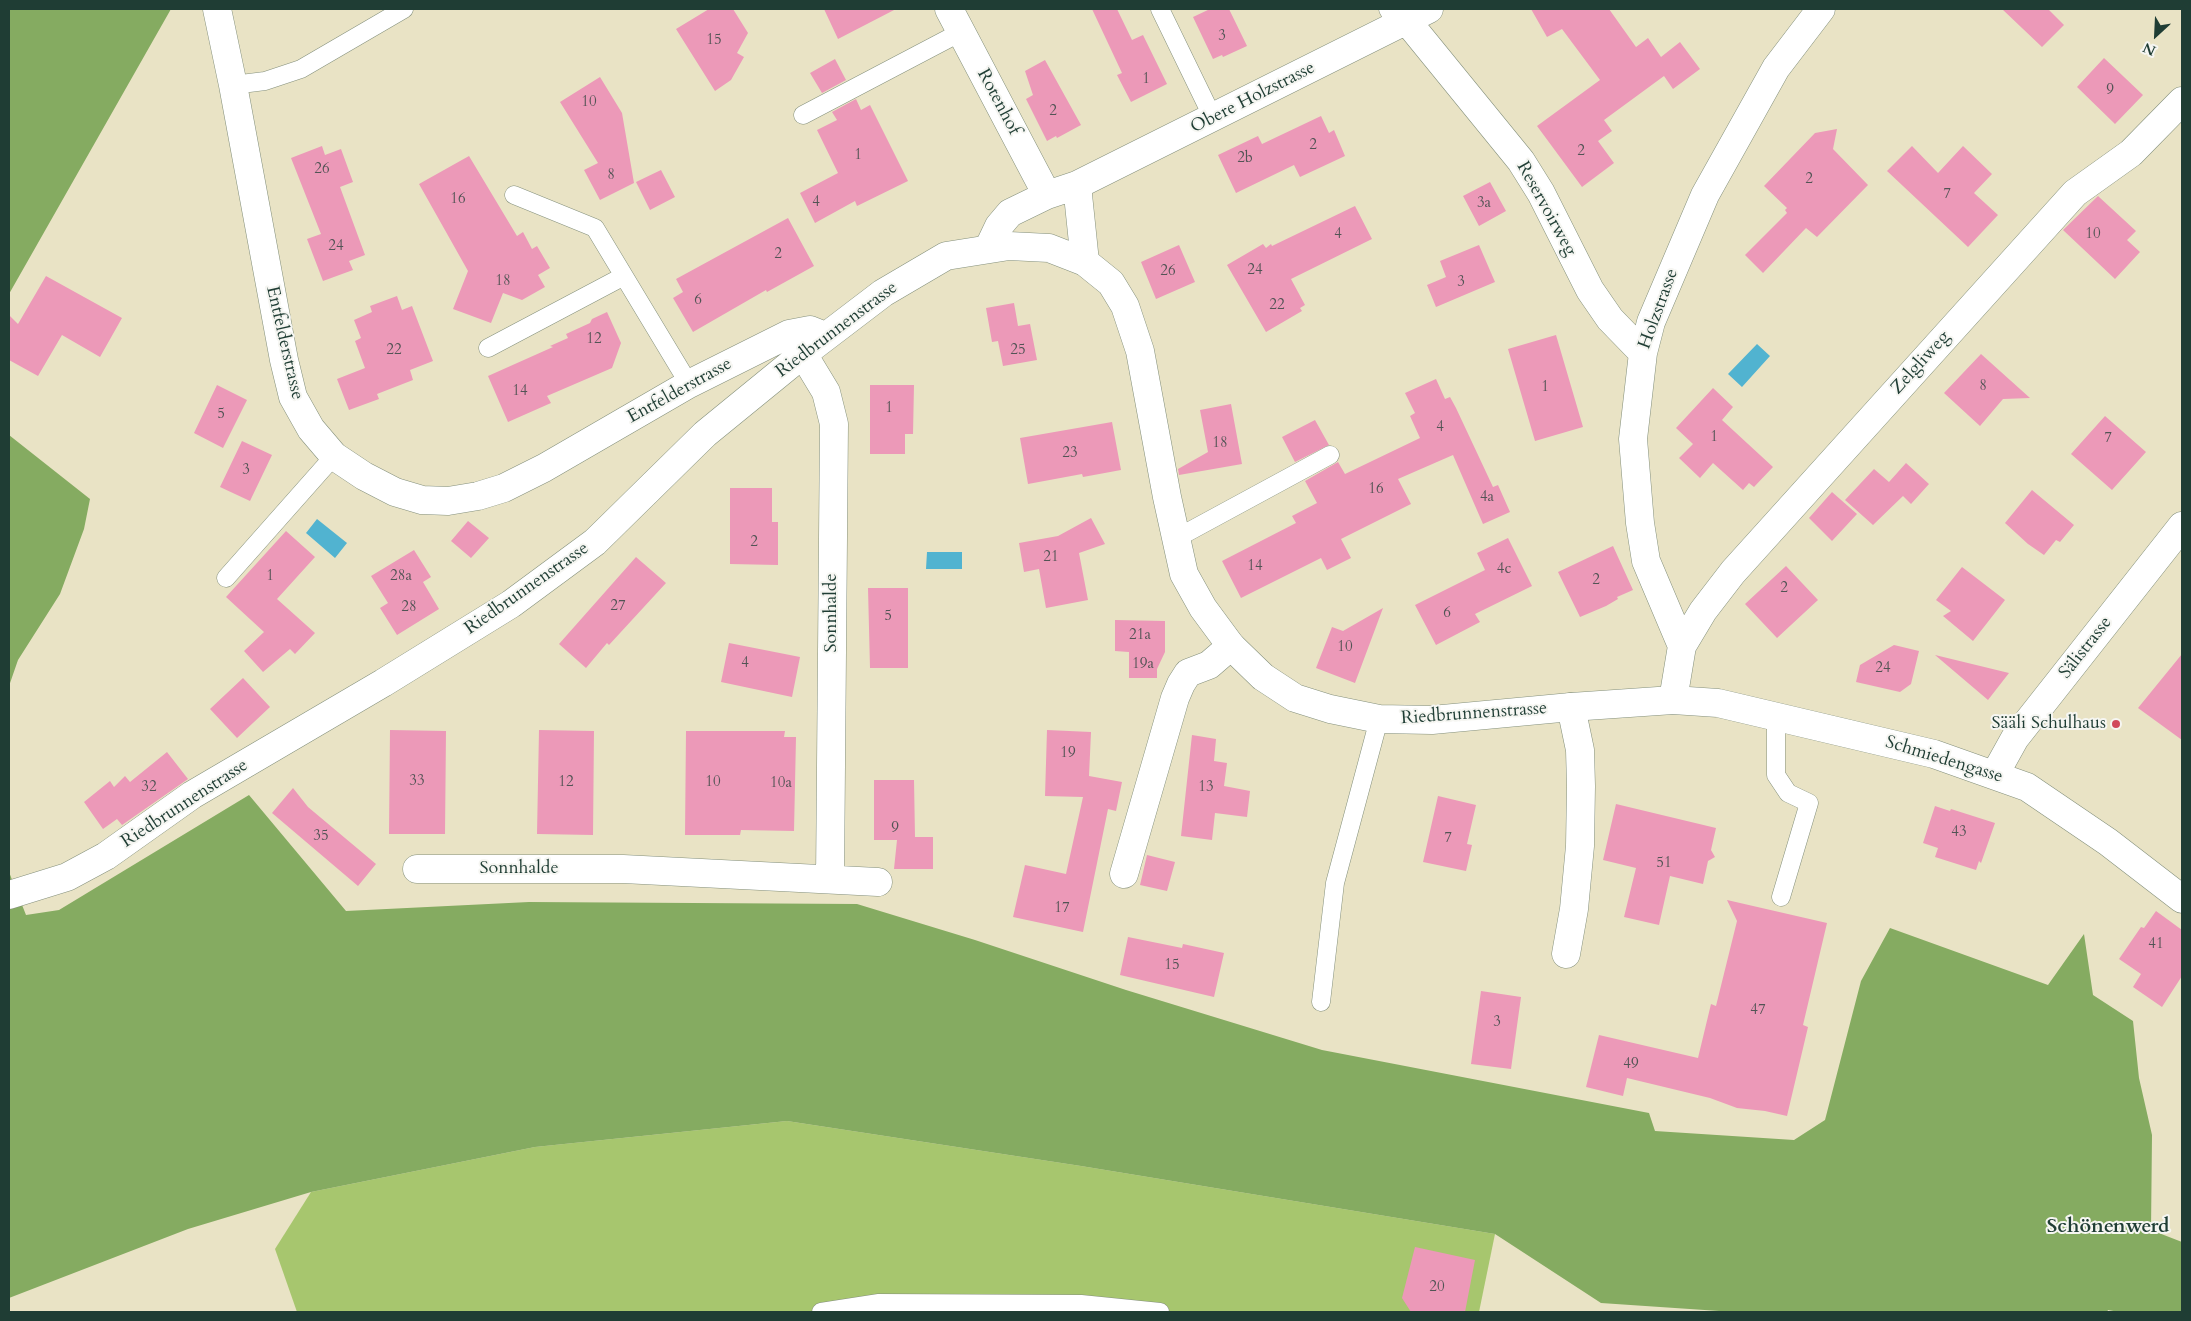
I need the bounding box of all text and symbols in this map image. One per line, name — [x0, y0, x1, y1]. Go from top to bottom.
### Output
north arrow — [2131, 10, 2181, 60]
house number: 3 — [1218, 28, 1226, 46]
house number: 15 — [706, 32, 722, 50]
text: N — [2140, 38, 2159, 60]
street label: Obere Holzstrasse — [1187, 57, 1319, 139]
street label: Rotenhof — [972, 65, 1024, 139]
house number: 1 — [1142, 71, 1150, 89]
house number: 9 — [2106, 82, 2114, 100]
house number: 10 — [581, 94, 597, 112]
house number: 2 — [1049, 103, 1057, 121]
house number: 2 — [1309, 137, 1317, 155]
house number: 2 — [1577, 143, 1585, 161]
house number: 1 — [854, 147, 862, 165]
house number: 2b — [1237, 150, 1253, 168]
street label: Reservoirweg — [1511, 158, 1581, 260]
house number: 26 — [314, 161, 330, 179]
house number: 8 — [607, 167, 615, 185]
house number: 2 — [1805, 171, 1813, 189]
house number: 7 — [1943, 186, 1951, 204]
house number: 16 — [450, 191, 466, 209]
house number: 4 — [812, 194, 820, 212]
house number: 3a — [1477, 195, 1491, 213]
house number: 4 — [1334, 226, 1342, 244]
house number: 10 — [2085, 226, 2101, 244]
house number: 24 — [328, 238, 344, 256]
house number: 2 — [774, 246, 782, 264]
house number: 24 — [1247, 262, 1263, 280]
house number: 26 — [1160, 263, 1176, 281]
street label: Holzstrasse — [1635, 266, 1683, 352]
house number: 18 — [495, 273, 511, 291]
house number: 3 — [1457, 274, 1465, 292]
street label: Riedbrunnenstrasse — [772, 277, 902, 383]
street label: Entfelderstrasse — [260, 284, 308, 402]
house number: 6 — [694, 292, 702, 310]
house number: 22 — [1269, 297, 1285, 315]
street label: Zelgliweg — [1887, 327, 1955, 399]
house number: 12 — [586, 331, 602, 349]
house number: 22 — [386, 342, 402, 360]
house number: 25 — [1010, 342, 1026, 360]
street label: Entfelderstrasse — [624, 353, 736, 429]
house number: 8 — [1979, 378, 1987, 396]
house number: 1 — [1541, 379, 1549, 397]
house number: 14 — [512, 383, 528, 401]
house number: 1 — [885, 400, 893, 418]
house number: 5 — [217, 406, 225, 424]
house number: 4 — [1436, 419, 1444, 437]
house number: 1 — [1710, 429, 1718, 447]
house number: 7 — [2104, 430, 2112, 448]
house number: 18 — [1212, 435, 1228, 453]
house number: 23 — [1062, 445, 1078, 463]
house number: 3 — [242, 462, 250, 480]
house number: 16 — [1368, 481, 1384, 499]
house number: 4a — [1480, 489, 1494, 507]
house number: 2 — [750, 534, 758, 552]
street label: Riedbrunnenstrasse — [461, 538, 593, 640]
house number: 21 — [1043, 549, 1059, 567]
house number: 14 — [1247, 558, 1263, 576]
house number: 4c — [1497, 561, 1511, 579]
house number: 1 — [266, 568, 274, 586]
house number: 28a — [390, 568, 412, 586]
house number: 2 — [1592, 572, 1600, 590]
street label: Sonnhalde — [821, 573, 843, 653]
house number: 2 — [1780, 580, 1788, 598]
house number: 27 — [610, 598, 626, 616]
house number: 28 — [401, 599, 417, 617]
house number: 6 — [1443, 605, 1451, 623]
house number: 5 — [884, 608, 892, 626]
street label: Sälistrasse — [2055, 613, 2117, 683]
house number: 21a — [1129, 627, 1151, 645]
house number: 10 — [1337, 639, 1353, 657]
house number: 4 — [741, 655, 749, 673]
house number: 19a — [1132, 656, 1154, 674]
house number: 24 — [1875, 660, 1891, 678]
street label: Riedbrunnenstrasse — [1400, 698, 1548, 730]
place label: Sääli Schulhaus — [1992, 713, 2106, 735]
marker: Sääli Schulhaus — [2110, 718, 2122, 730]
street label: Schmiedengasse — [1883, 732, 2005, 788]
house number: 19 — [1060, 745, 1076, 763]
street label: Riedbrunnenstrasse — [118, 755, 252, 853]
house number: 33 — [409, 773, 425, 791]
house number: 12 — [558, 774, 574, 792]
house number: 10 — [705, 774, 721, 792]
house number: 10a — [770, 775, 792, 793]
house number: 32 — [141, 779, 157, 797]
house number: 13 — [1198, 779, 1214, 797]
house number: 9 — [891, 820, 899, 838]
house number: 43 — [1951, 824, 1967, 842]
house number: 35 — [313, 828, 329, 846]
house number: 7 — [1444, 830, 1452, 848]
house number: 51 — [1656, 855, 1672, 873]
street label: Sonnhalde — [479, 858, 559, 880]
house number: 17 — [1054, 900, 1070, 918]
house number: 41 — [2148, 936, 2164, 954]
house number: 15 — [1164, 957, 1180, 975]
house number: 47 — [1750, 1002, 1766, 1020]
house number: 3 — [1493, 1014, 1501, 1032]
house number: 49 — [1623, 1056, 1639, 1074]
district label: Schönenwerd — [2047, 1215, 2169, 1239]
house number: 20 — [1429, 1279, 1445, 1297]

